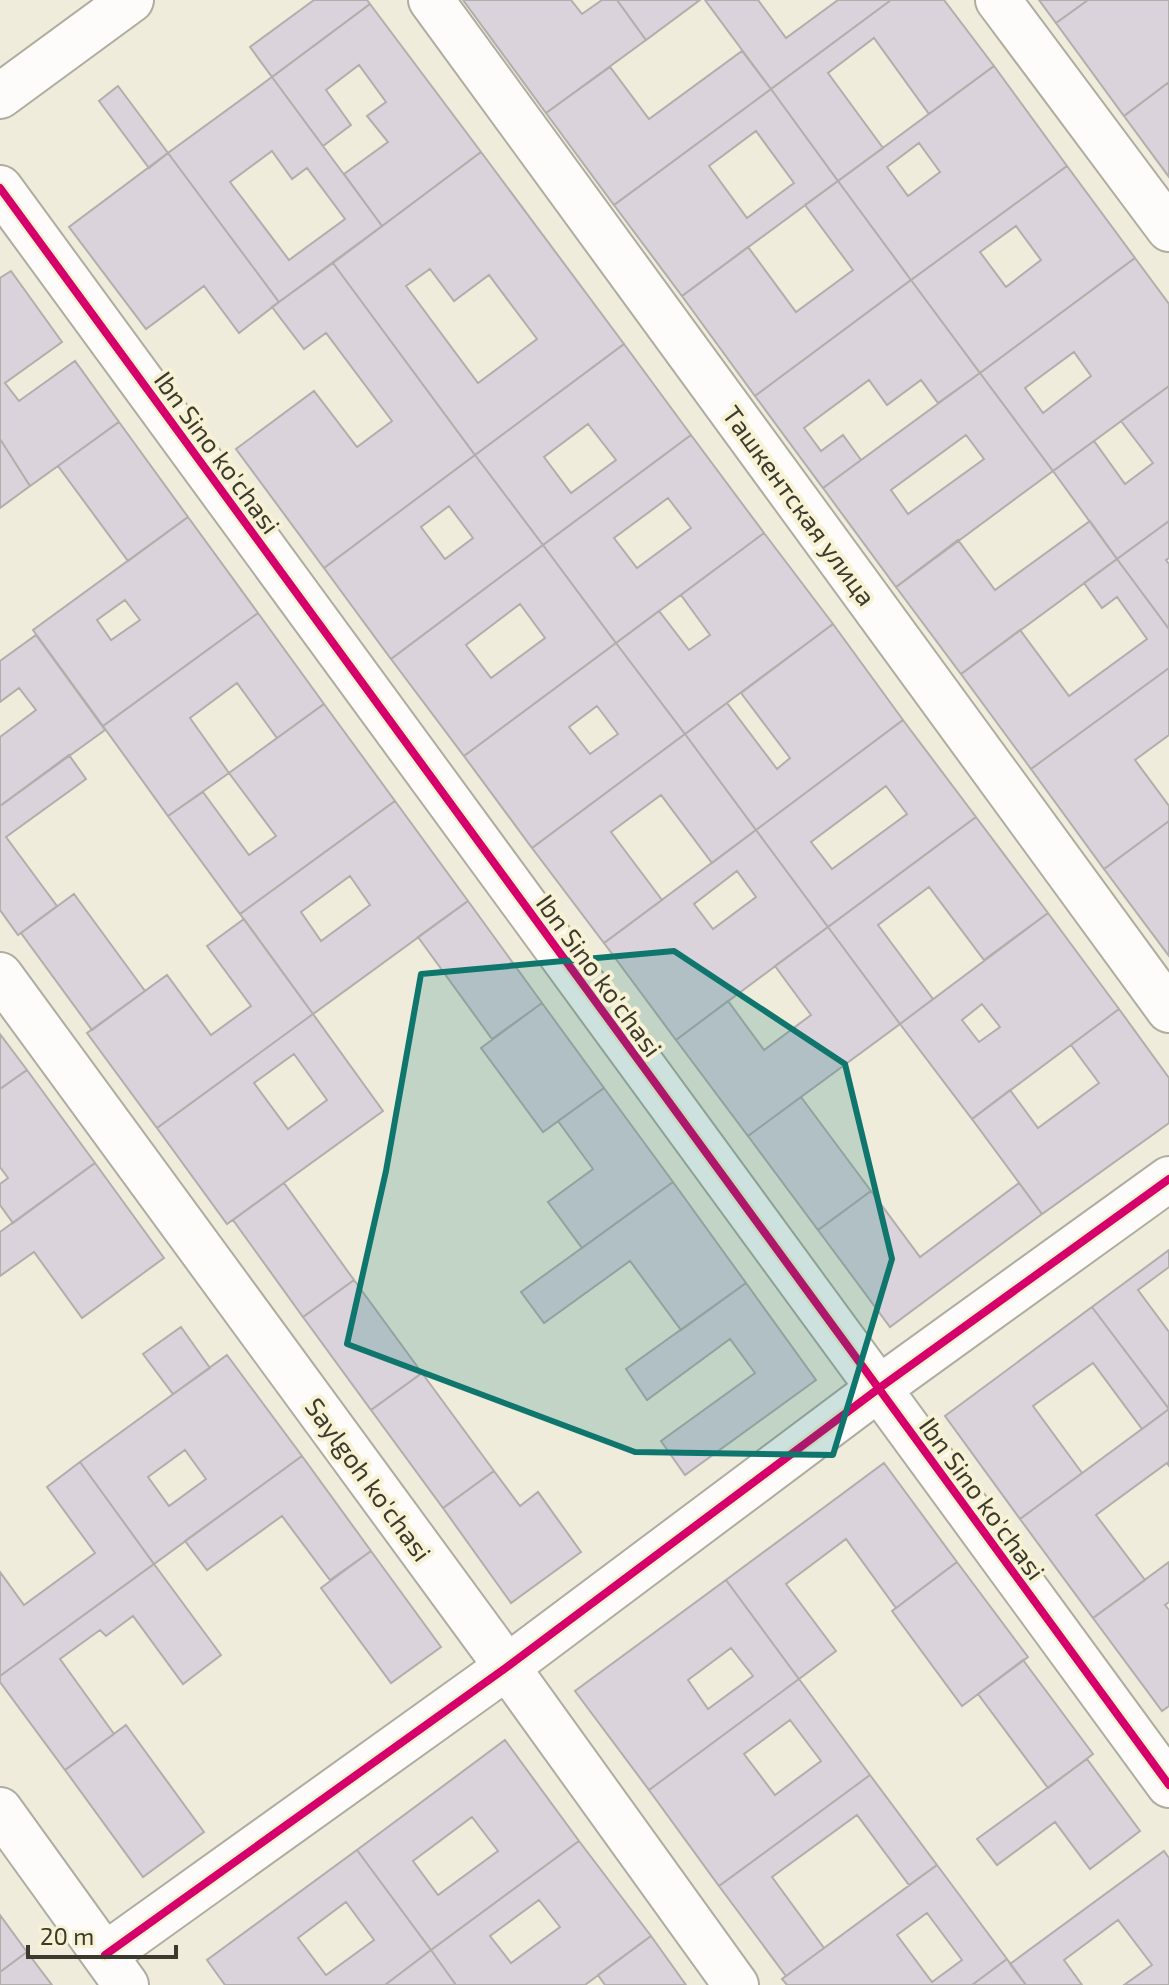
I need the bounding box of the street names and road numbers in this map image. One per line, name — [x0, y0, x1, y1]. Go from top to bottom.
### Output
street label: Ibn Sino ko'chasi — [149, 365, 287, 539]
street label: Ташкентская улица — [716, 399, 883, 612]
street label: Ibn Sino ko'chasi — [531, 888, 669, 1062]
street label: Saylgoh ko'chasi — [299, 1391, 439, 1567]
street label: Ibn Sino ko'chasi — [914, 1411, 1052, 1585]

